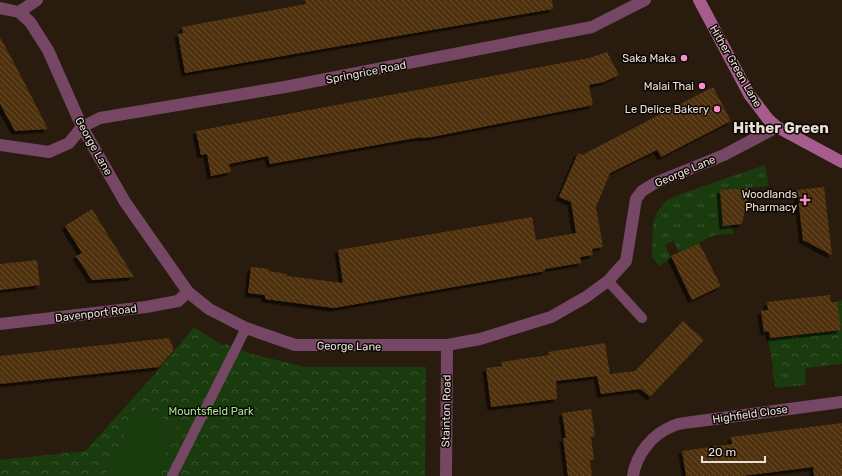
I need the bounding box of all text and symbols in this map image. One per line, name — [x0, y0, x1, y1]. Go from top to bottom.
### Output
street label: Hither Green Lane — [707, 23, 764, 110]
place label: Saka Maka — [622, 52, 676, 65]
marker: Saka Maka — [679, 53, 689, 63]
street label: Springrice Road — [325, 58, 407, 87]
place label: Malai Thai — [644, 80, 694, 93]
marker: Malai Thai — [697, 81, 707, 91]
place label: Le Delice Bakery — [625, 103, 709, 116]
marker: Le Delice Bakery — [712, 104, 722, 114]
street label: George Lane — [72, 115, 115, 178]
district label: Hither Green — [733, 119, 829, 137]
street label: George Lane — [653, 153, 717, 190]
place label: Woodlands Pharmacy — [742, 188, 797, 214]
marker: Woodlands Pharmacy — [800, 195, 810, 205]
street label: Davenport Road — [54, 302, 138, 325]
street label: George Lane — [317, 339, 381, 354]
street label: Stainton Road — [439, 375, 454, 447]
street label: Highfield Close — [712, 403, 789, 426]
park label: Mountsfield Park — [168, 405, 254, 418]
scale bar — [702, 438, 765, 464]
text: 20 m — [708, 445, 736, 459]

